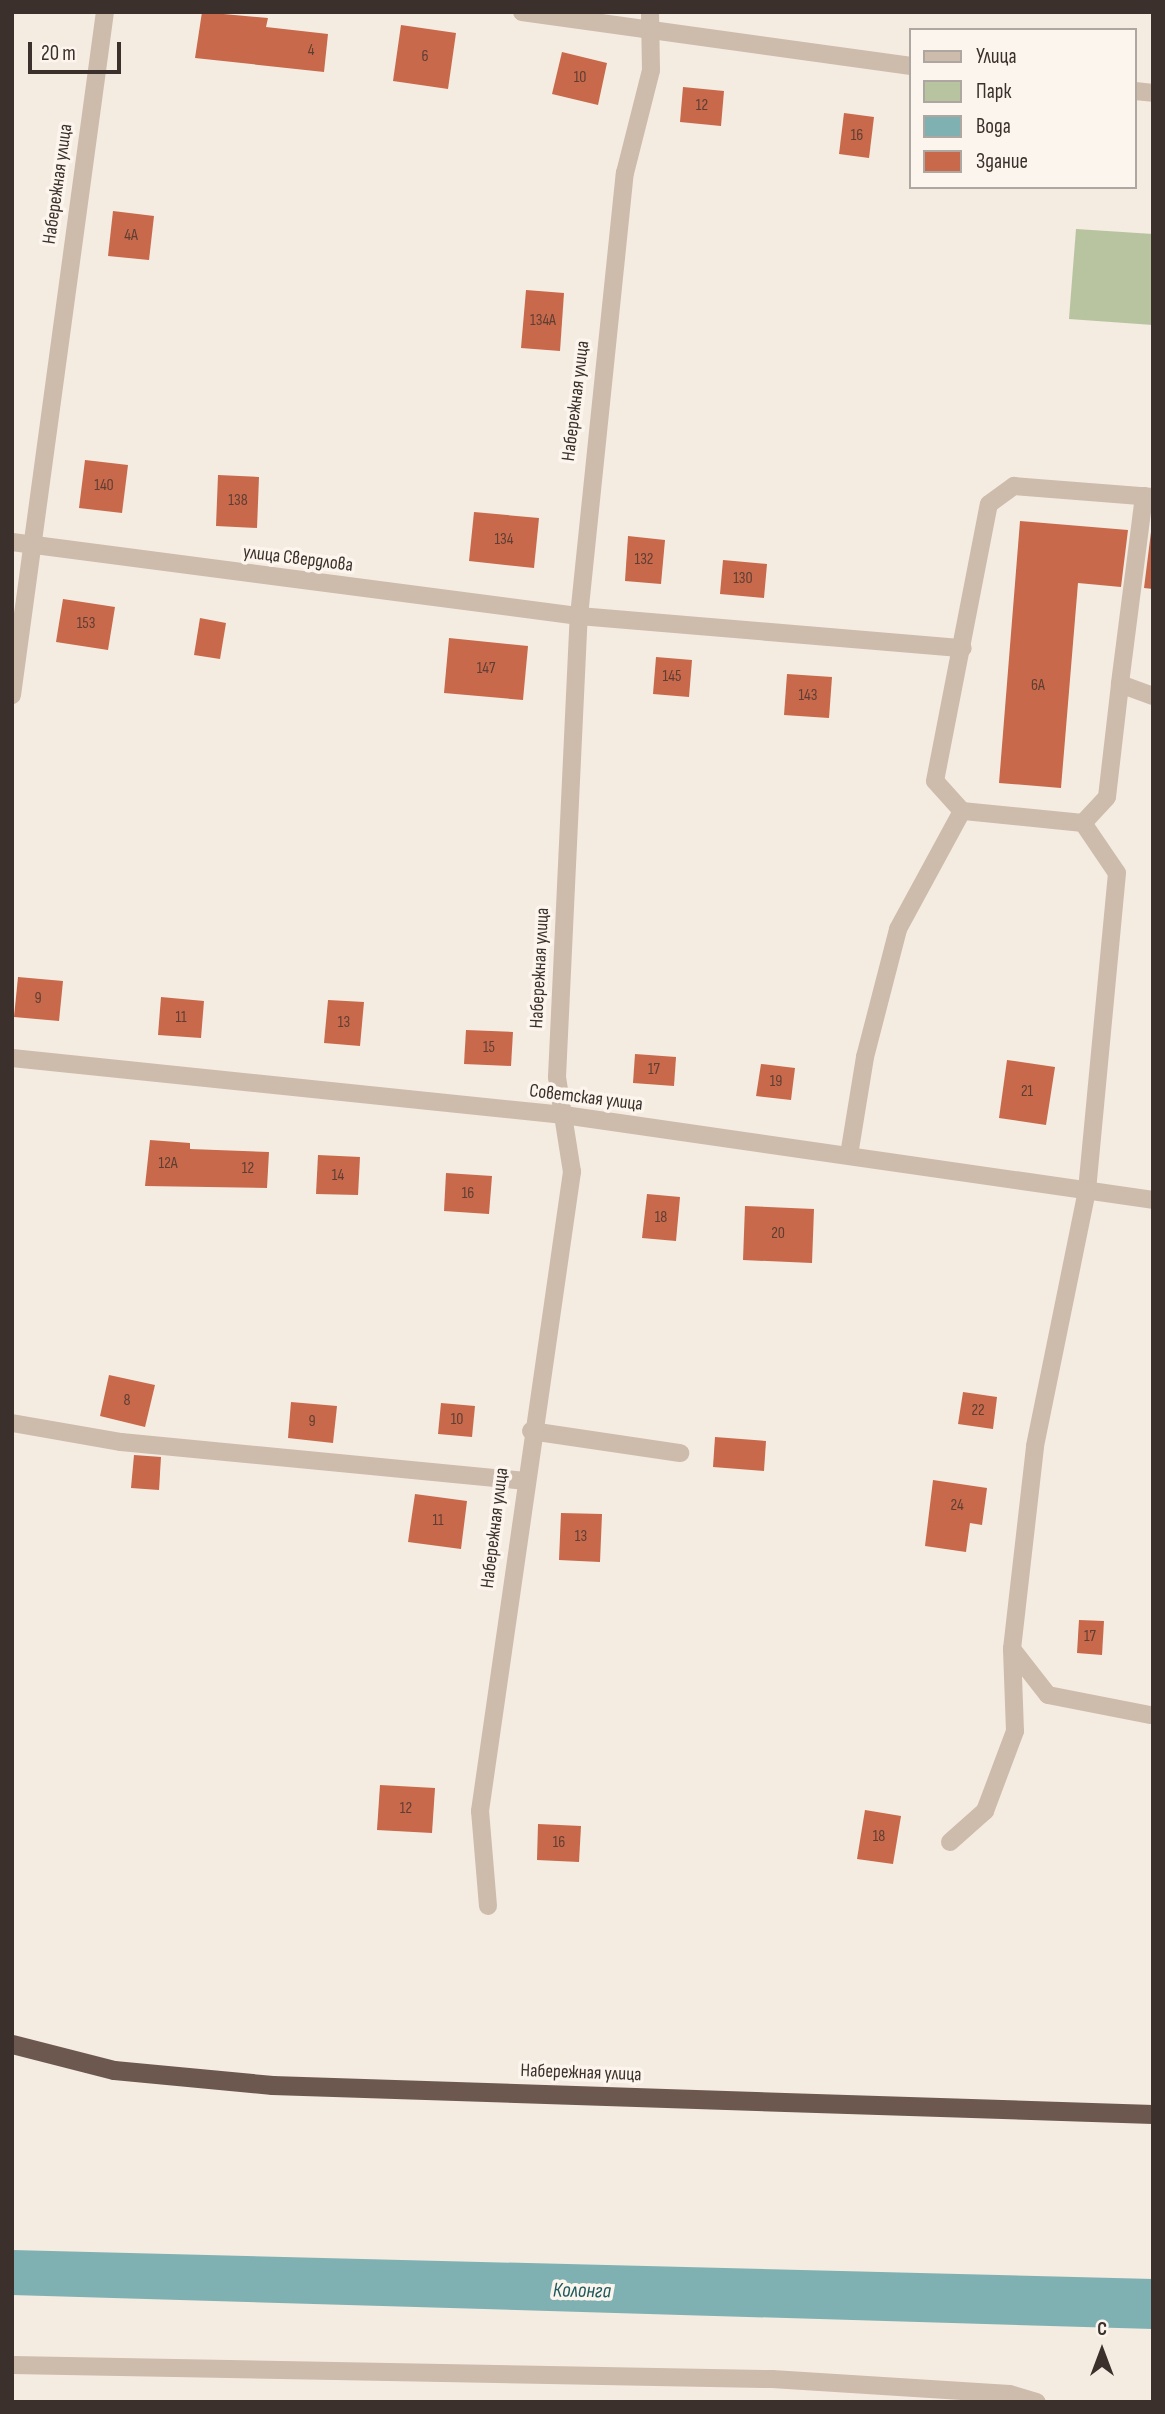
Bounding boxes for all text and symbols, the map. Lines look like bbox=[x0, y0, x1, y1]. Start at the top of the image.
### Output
scale bar bbox=[32, 28, 124, 72]
legend bbox=[909, 28, 1137, 189]
text: 20 m bbox=[41, 41, 76, 66]
house number: 4 bbox=[308, 41, 314, 61]
text: Улица bbox=[976, 44, 1017, 69]
house number: 6 bbox=[421, 47, 429, 67]
house number: 10 bbox=[574, 68, 586, 88]
text: Парк bbox=[976, 79, 1011, 104]
house number: 12 bbox=[696, 96, 708, 116]
text: Вода bbox=[976, 114, 1011, 139]
street label: Набережная улица bbox=[38, 122, 78, 246]
house number: 16 bbox=[851, 126, 863, 146]
text: Здание bbox=[976, 149, 1028, 174]
house number: 4А bbox=[124, 226, 138, 246]
house number: 134А bbox=[530, 311, 556, 331]
street label: Набережная улица bbox=[557, 340, 595, 462]
house number: 140 bbox=[94, 476, 114, 496]
house number: 138 bbox=[228, 491, 248, 511]
house number: 134 bbox=[494, 530, 514, 550]
street label: улица Свердлова bbox=[242, 541, 354, 577]
house number: 132 bbox=[635, 550, 653, 570]
house number: 130 bbox=[733, 569, 753, 589]
house number: 153 bbox=[77, 614, 95, 634]
house number: 147 bbox=[477, 659, 495, 679]
house number: 145 bbox=[663, 667, 681, 687]
house number: 6А bbox=[1031, 676, 1045, 696]
house number: 143 bbox=[798, 686, 818, 706]
street label: Набережная улица bbox=[525, 907, 555, 1029]
house number: 9 bbox=[34, 989, 42, 1009]
house number: 11 bbox=[175, 1008, 187, 1028]
house number: 13 bbox=[338, 1013, 350, 1033]
house number: 15 bbox=[483, 1038, 495, 1058]
house number: 17 bbox=[648, 1060, 660, 1080]
house number: 19 bbox=[770, 1072, 782, 1092]
street label: Советская улица bbox=[528, 1080, 644, 1116]
house number: 21 bbox=[1021, 1082, 1033, 1102]
house number: 12А bbox=[158, 1154, 178, 1174]
house number: 12 bbox=[242, 1159, 254, 1179]
house number: 14 bbox=[332, 1166, 344, 1186]
house number: 16 bbox=[462, 1184, 474, 1204]
house number: 18 bbox=[655, 1208, 667, 1228]
house number: 20 bbox=[771, 1224, 785, 1244]
house number: 8 bbox=[123, 1391, 131, 1411]
house number: 22 bbox=[971, 1401, 985, 1421]
house number: 10 bbox=[451, 1410, 463, 1430]
house number: 9 bbox=[308, 1412, 316, 1432]
street label: Набережная улица bbox=[476, 1467, 514, 1589]
house number: 24 bbox=[950, 1496, 964, 1516]
house number: 11 bbox=[432, 1511, 444, 1531]
house number: 13 bbox=[575, 1527, 587, 1547]
house number: 17 bbox=[1084, 1627, 1096, 1647]
house number: 12 bbox=[400, 1799, 412, 1819]
house number: 18 bbox=[873, 1827, 885, 1847]
house number: 16 bbox=[553, 1833, 565, 1853]
street label: Набережная улица bbox=[520, 2059, 642, 2087]
water label: Колонга bbox=[553, 2278, 611, 2304]
north arrow bbox=[1067, 2316, 1137, 2386]
text: С bbox=[1097, 2318, 1107, 2341]

